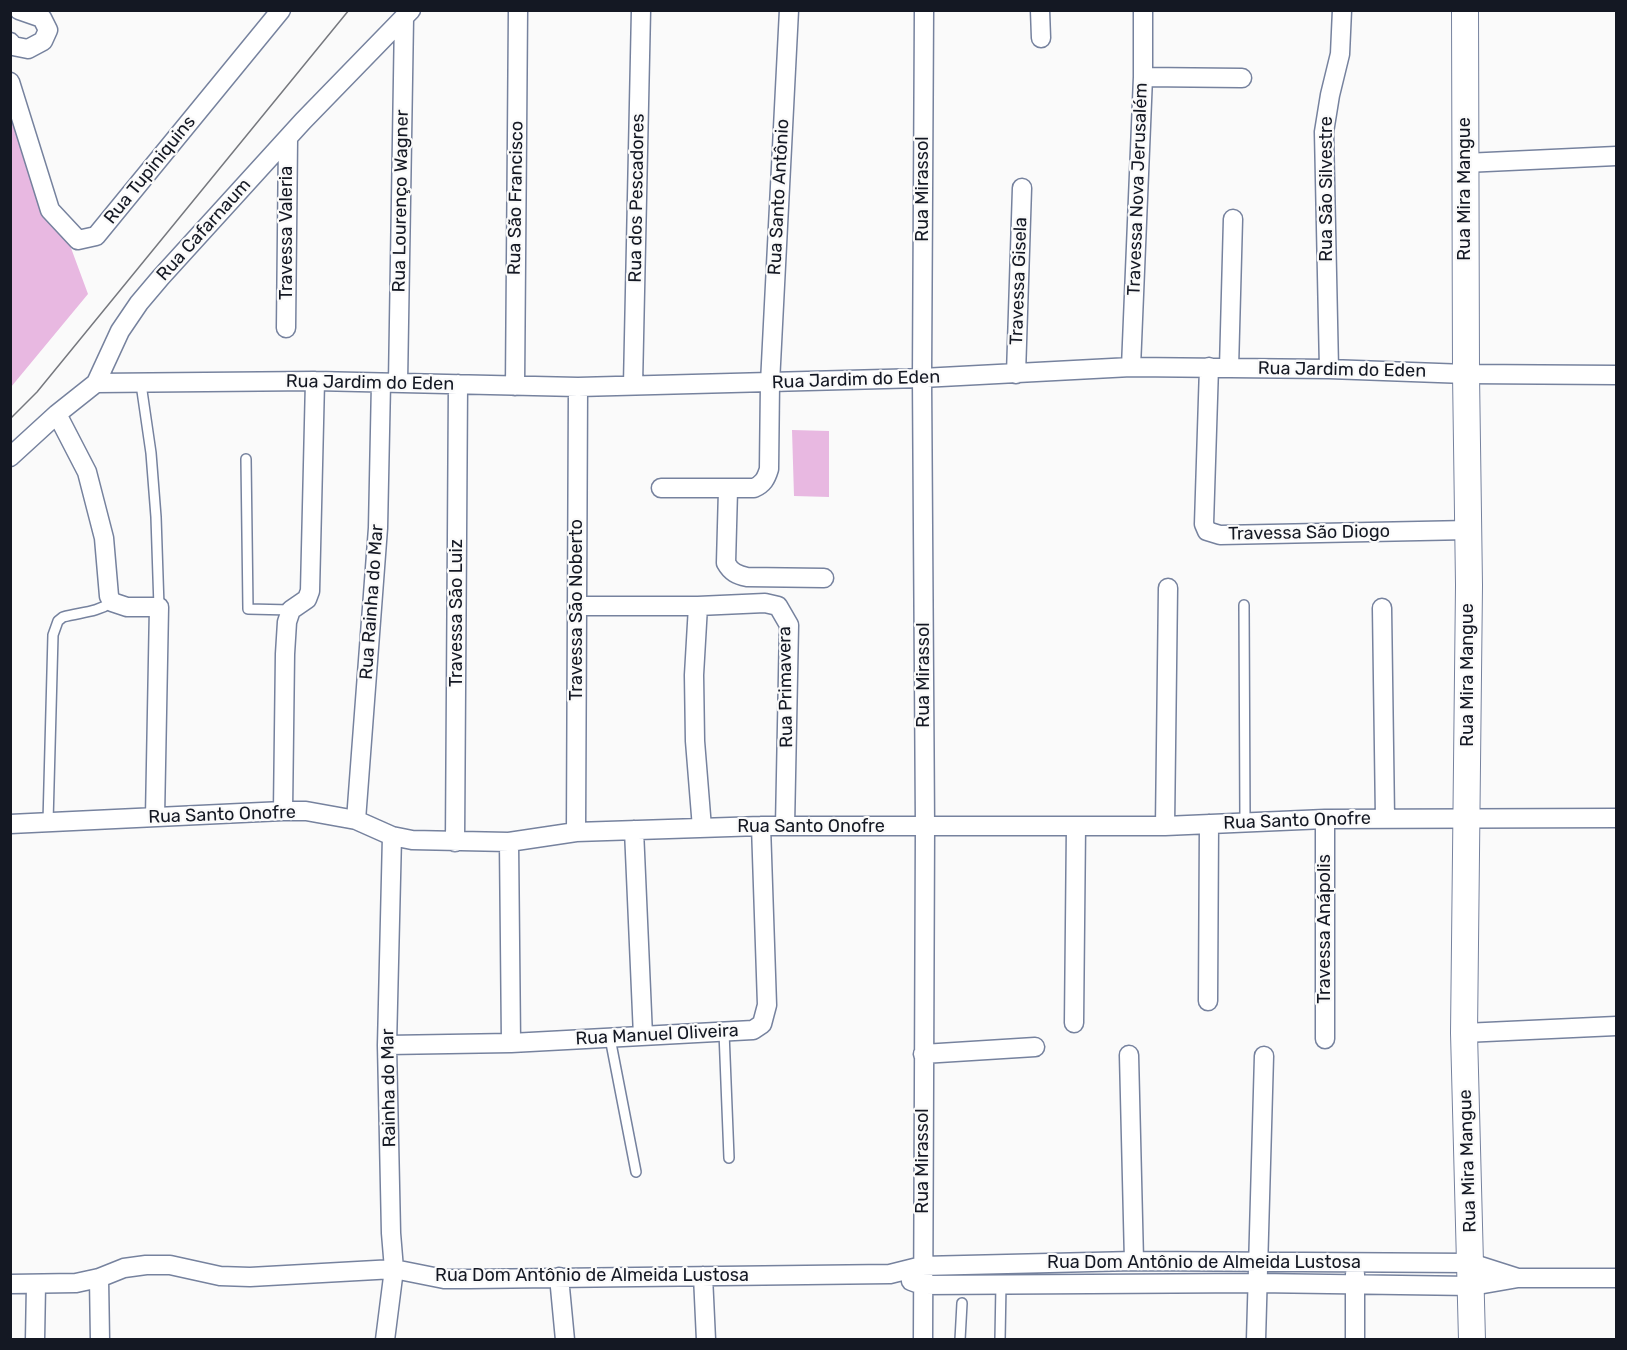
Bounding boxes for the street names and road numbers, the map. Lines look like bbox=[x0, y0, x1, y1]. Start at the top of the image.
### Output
street label: Travessa Nova Jerusalém bbox=[1123, 82, 1153, 296]
street label: Rua Lourenço Wagner bbox=[389, 109, 413, 293]
street label: Rua Tupiniquins bbox=[100, 111, 200, 229]
street label: Rua dos Pescadores bbox=[625, 113, 649, 283]
street label: Rua São Silvestre bbox=[1316, 116, 1338, 262]
street label: Rua Mira Mangue bbox=[1454, 117, 1476, 261]
street label: Rua Santo Antônio bbox=[764, 118, 794, 276]
street label: Rua São Francisco bbox=[504, 121, 528, 275]
street label: Rua Mirassol bbox=[912, 136, 934, 242]
street label: Travessa Valeria bbox=[276, 166, 298, 300]
street label: Rua Cafarnaum bbox=[152, 174, 256, 286]
street label: Travessa Gisela bbox=[1006, 217, 1032, 345]
street label: Rua Jardim do Eden bbox=[1258, 358, 1426, 382]
street label: Rua Jardim do Eden bbox=[772, 366, 940, 394]
street label: Rua Jardim do Eden bbox=[286, 371, 454, 395]
street label: Travessa São Noberto bbox=[566, 519, 588, 701]
street label: Travessa São Diogo bbox=[1228, 521, 1390, 545]
street label: Rua Rainha do Mar bbox=[356, 524, 388, 680]
street label: Travessa São Luiz bbox=[446, 539, 468, 687]
street label: Rua Mira Mangue bbox=[1457, 603, 1479, 747]
street label: Rua Mirassol bbox=[913, 622, 935, 728]
street label: Rua Primavera bbox=[774, 626, 798, 748]
street label: Rua Santo Onofre bbox=[148, 802, 296, 828]
street label: Rua Santo Onofre bbox=[1223, 808, 1371, 834]
street label: Rua Santo Onofre bbox=[737, 816, 885, 838]
street label: Travessa Anápolis bbox=[1314, 854, 1336, 1004]
street label: Rua Manuel Oliveira bbox=[575, 1020, 739, 1050]
street label: Rainha do Mar bbox=[377, 1028, 401, 1148]
street label: Rua Mira Mangue bbox=[1455, 1089, 1481, 1233]
street label: Rua Mirassol bbox=[912, 1108, 934, 1214]
street label: Rua Dom Antônio de Almeida Lustosa bbox=[1047, 1252, 1361, 1274]
street label: Rua Dom Antônio de Almeida Lustosa bbox=[435, 1265, 749, 1287]

